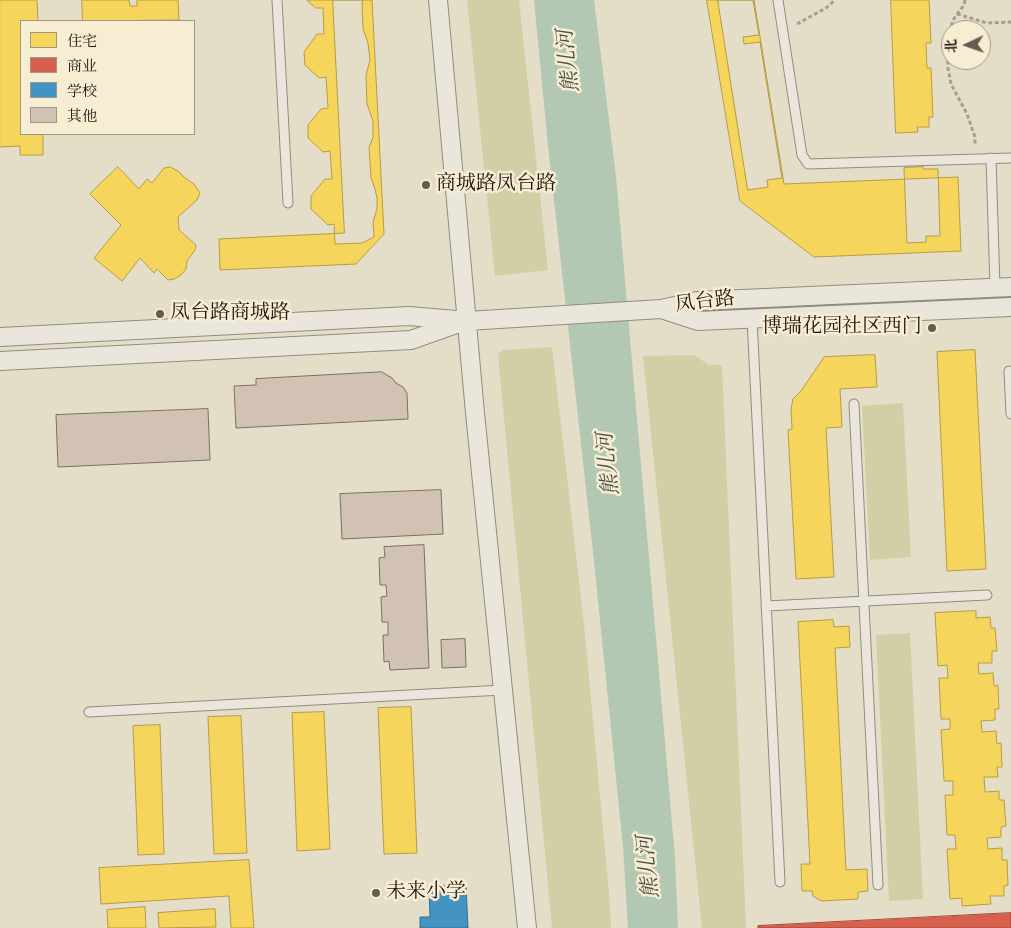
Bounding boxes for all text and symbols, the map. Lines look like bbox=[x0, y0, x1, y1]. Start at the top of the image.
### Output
legend bbox=[20, 20, 195, 135]
north arrow bbox=[941, 20, 991, 70]
water label: 熊儿河 bbox=[554, 28, 586, 94]
text: 住宅 bbox=[67, 32, 97, 51]
text: 北 bbox=[943, 38, 961, 53]
text: 商业 bbox=[67, 57, 97, 76]
text: 学校 bbox=[67, 82, 97, 101]
text: 其他 bbox=[67, 107, 97, 126]
place label: 商城路凤台路 bbox=[436, 173, 556, 197]
marker: 商城路凤台路 bbox=[420, 179, 432, 191]
street label: 凤台路 bbox=[674, 287, 736, 319]
place label: 凤台路商城路 bbox=[170, 302, 290, 326]
marker: 凤台路商城路 bbox=[154, 308, 166, 320]
place label: 博瑞花园社区西门 bbox=[762, 316, 922, 340]
marker: 博瑞花园社区西门 bbox=[926, 322, 938, 334]
water label: 熊儿河 bbox=[594, 431, 626, 497]
water label: 熊儿河 bbox=[634, 834, 666, 900]
place label: 未来小学 bbox=[386, 881, 466, 905]
marker: 未来小学 bbox=[370, 887, 382, 899]

